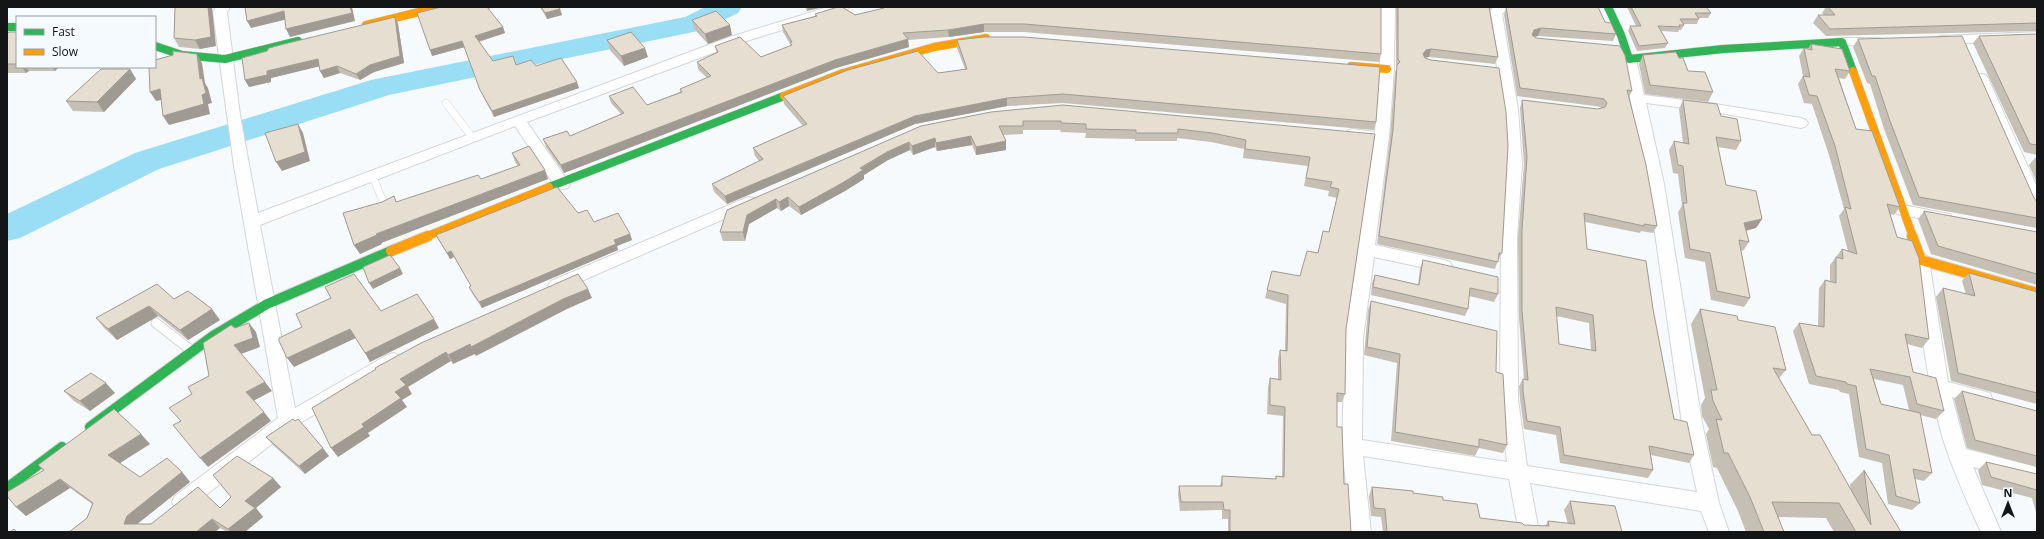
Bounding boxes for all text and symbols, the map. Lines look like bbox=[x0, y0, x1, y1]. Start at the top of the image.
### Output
legend bbox=[16, 16, 156, 68]
text: Fast bbox=[52, 23, 75, 40]
text: Slow bbox=[52, 43, 79, 60]
north arrow bbox=[1988, 483, 2028, 523]
text: N bbox=[2004, 485, 2012, 500]

